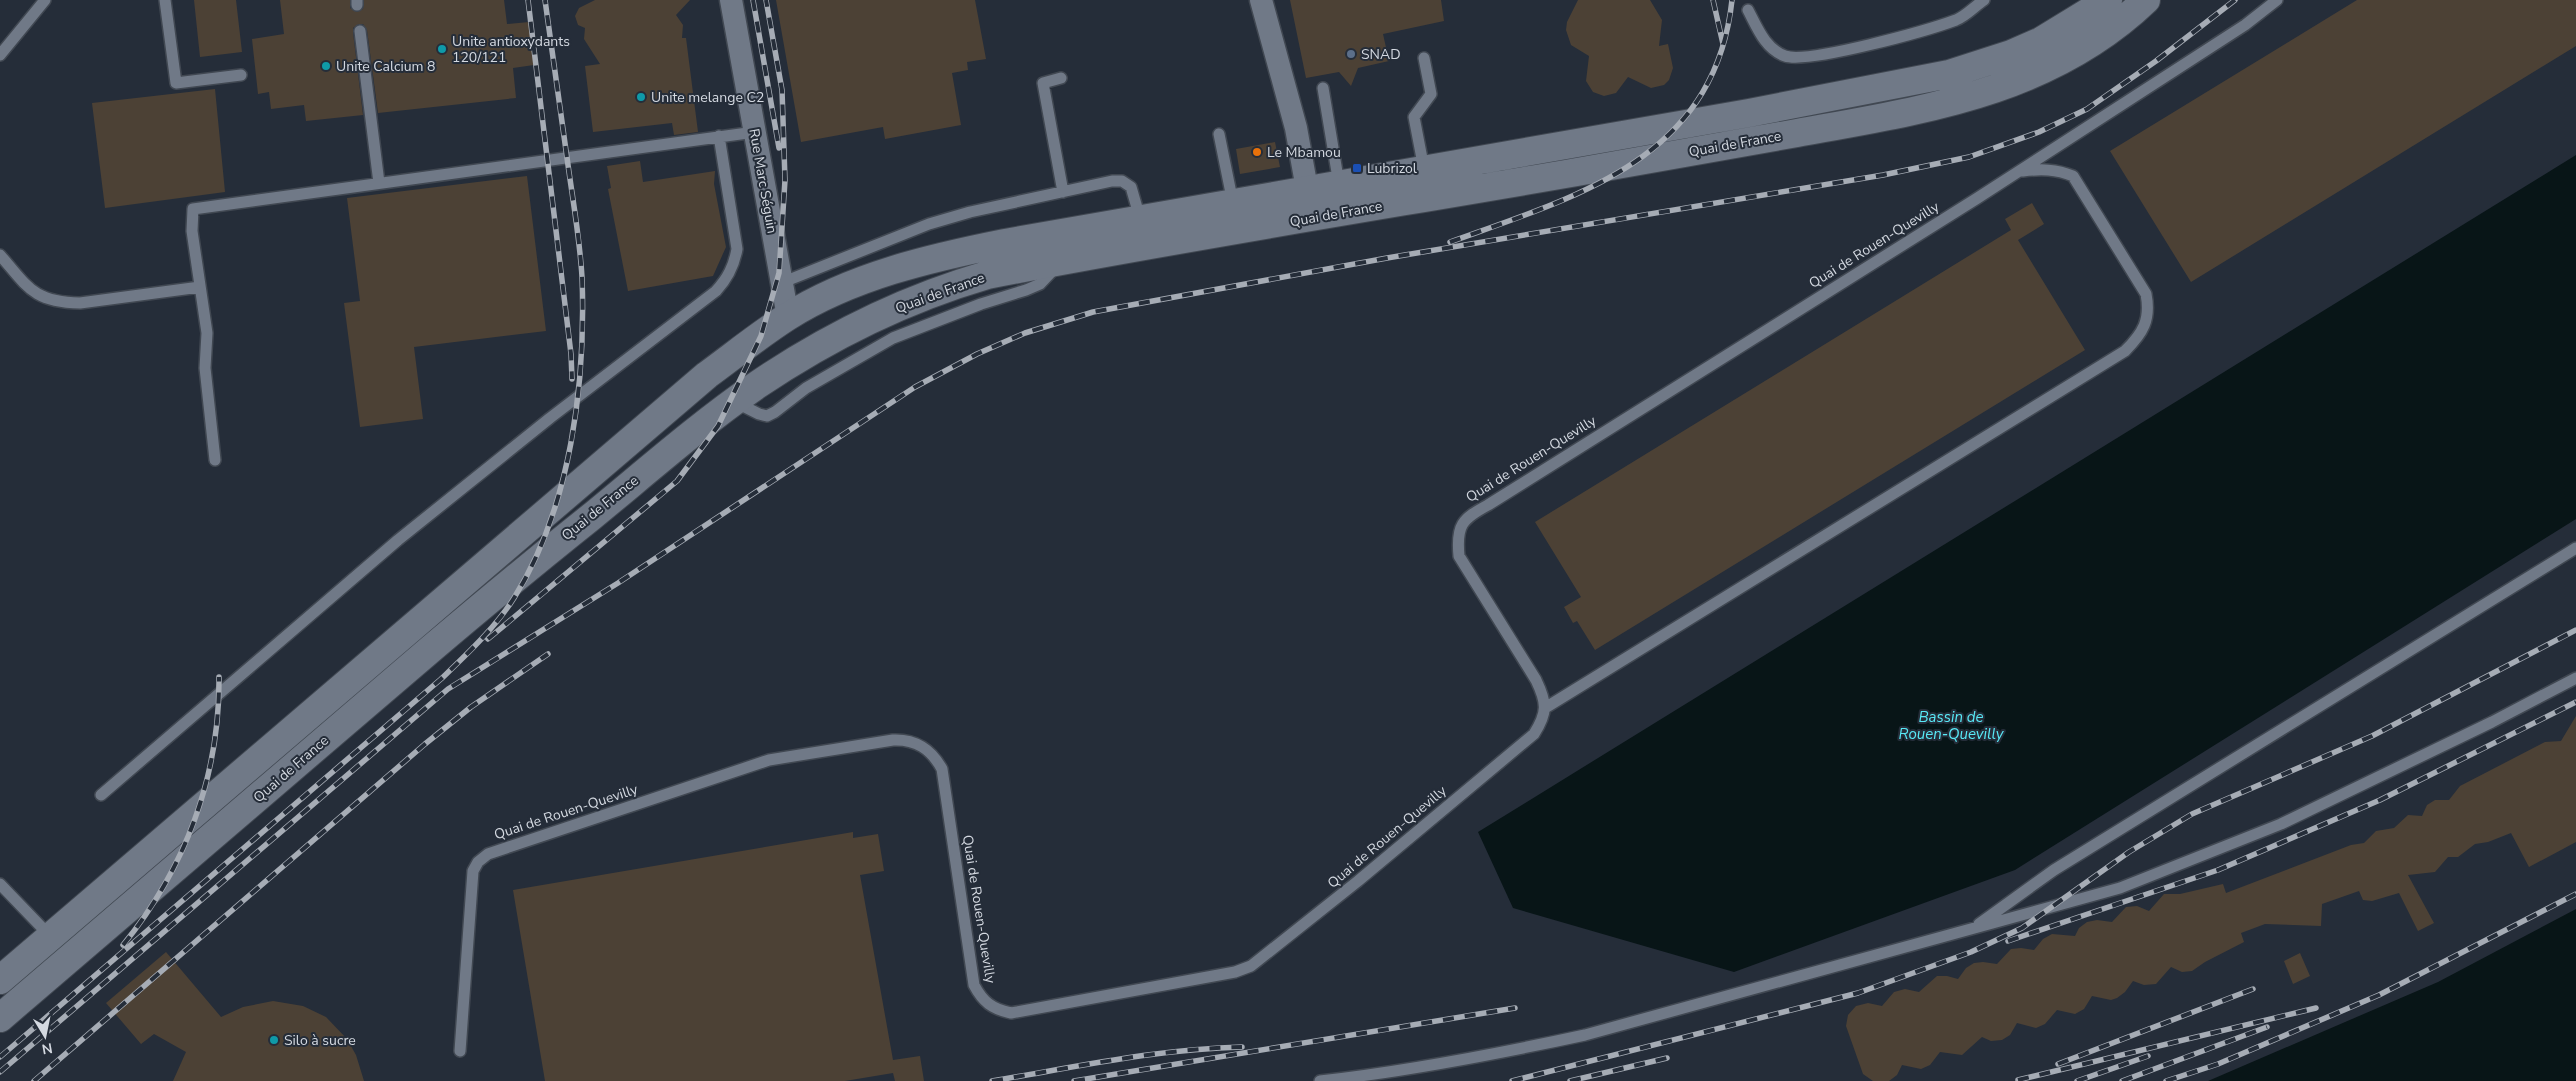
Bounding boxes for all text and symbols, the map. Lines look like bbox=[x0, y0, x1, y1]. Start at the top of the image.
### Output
place label: Unite antioxydants 120/121 bbox=[452, 32, 570, 67]
marker: Unite antioxydants 120/121 bbox=[436, 43, 448, 55]
place label: SNAD bbox=[1361, 45, 1401, 64]
marker: SNAD bbox=[1345, 48, 1357, 60]
place label: Unite Calcium 8 bbox=[336, 57, 436, 76]
marker: Unite Calcium 8 bbox=[320, 60, 332, 72]
place label: Unite melange C2 bbox=[651, 88, 764, 107]
marker: Unite melange C2 bbox=[635, 91, 647, 103]
street label: Rue Marc Séguin bbox=[744, 127, 782, 235]
street label: Quai de France bbox=[1687, 127, 1783, 161]
place label: Le Mbamou bbox=[1267, 143, 1341, 162]
marker: Le Mbamou bbox=[1251, 146, 1263, 158]
place label: Lubrizol bbox=[1367, 159, 1418, 178]
marker: Lubrizol bbox=[1351, 162, 1363, 174]
street label: Quai de France bbox=[1288, 197, 1384, 231]
street label: Quai de Rouen-Quevilly bbox=[1805, 197, 1943, 293]
street label: Quai de France bbox=[893, 268, 987, 318]
street label: Quai de Rouen-Quevilly bbox=[1462, 411, 1600, 507]
street label: Quai de France bbox=[558, 471, 642, 545]
water label: Bassin de Rouen-Quevilly bbox=[1899, 707, 2005, 744]
street label: Quai de France bbox=[249, 731, 333, 807]
street label: Quai de Rouen-Quevilly bbox=[492, 780, 641, 844]
street label: Quai de Rouen-Quevilly bbox=[1323, 781, 1451, 892]
street label: Quai de Rouen-Quevilly bbox=[958, 833, 1000, 985]
north arrow bbox=[20, 1011, 70, 1061]
place label: Silo à sucre bbox=[284, 1031, 356, 1050]
marker: Silo à sucre bbox=[268, 1034, 280, 1046]
text: N bbox=[40, 1038, 54, 1059]

